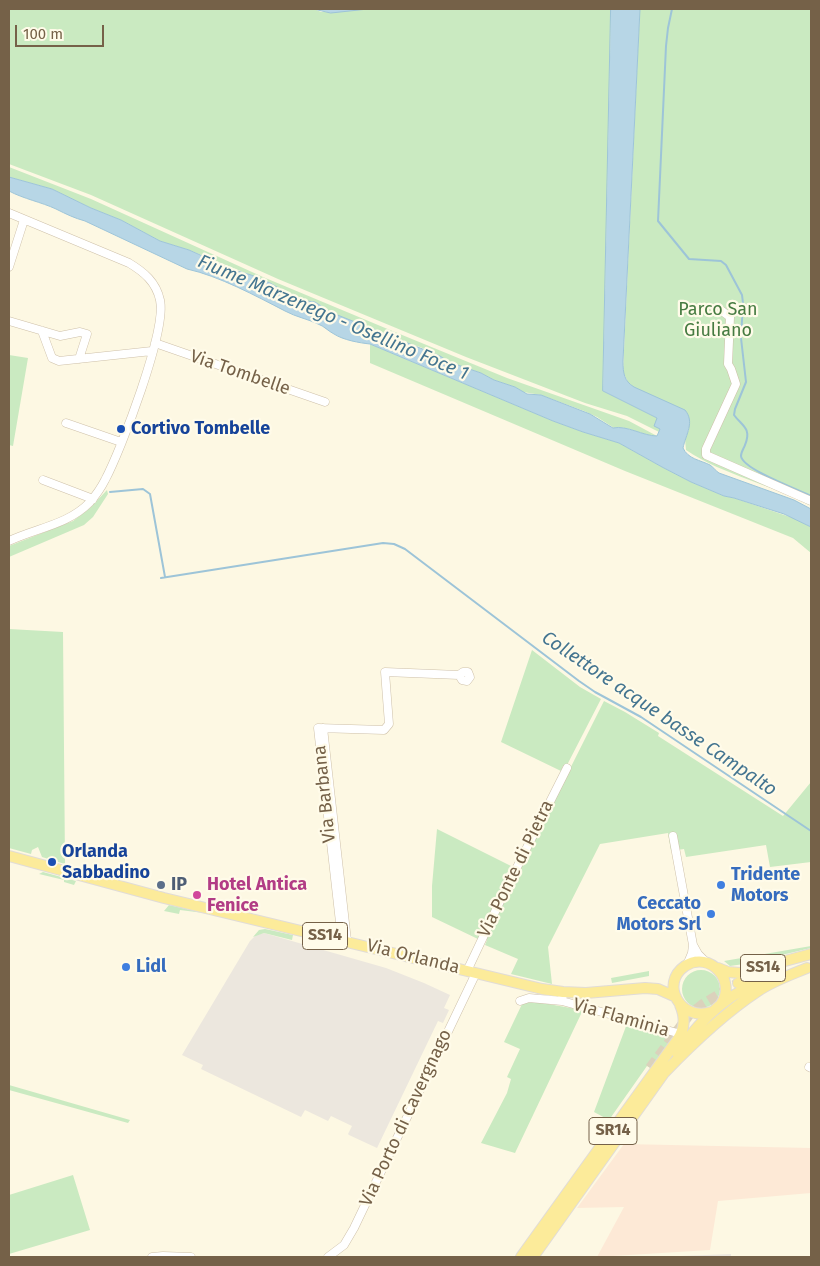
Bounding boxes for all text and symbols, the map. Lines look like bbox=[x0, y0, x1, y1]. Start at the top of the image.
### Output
scale bar bbox=[18, 15, 106, 47]
text: 100 m bbox=[23, 25, 63, 43]
water label: Fiume Marzenego - Osellino Foce 1 bbox=[194, 250, 472, 386]
park label: Parco San Giuliano bbox=[678, 299, 758, 342]
street label: Via Tombelle bbox=[187, 346, 293, 400]
place label: Cortivo Tombelle bbox=[131, 418, 270, 440]
marker: Cortivo Tombelle bbox=[115, 423, 127, 435]
water label: Collettore acque basse Campalto bbox=[537, 627, 781, 801]
street label: Via Barbana bbox=[309, 744, 341, 844]
street label: Via Ponte di Pietra bbox=[473, 797, 559, 941]
place label: Orlanda Sabbadino bbox=[62, 841, 150, 884]
marker: Orlanda Sabbadino bbox=[46, 856, 58, 868]
place label: Tridente Motors bbox=[731, 864, 800, 906]
place label: IP bbox=[171, 874, 187, 896]
place label: Hotel Antica Fenice bbox=[207, 874, 307, 916]
marker: IP bbox=[155, 879, 167, 891]
marker: Tridente Motors bbox=[715, 879, 727, 891]
marker: Hotel Antica Fenice bbox=[191, 889, 203, 901]
place label: Ceccato Motors Srl bbox=[616, 893, 701, 936]
marker: Ceccato Motors Srl bbox=[705, 908, 717, 920]
road number: SS14 bbox=[302, 922, 348, 949]
street label: Via Orlanda bbox=[364, 935, 462, 979]
road number: SS14 bbox=[740, 954, 786, 981]
place label: Lidl bbox=[136, 956, 166, 978]
marker: Lidl bbox=[120, 961, 132, 973]
street label: Via Flaminia bbox=[570, 994, 672, 1042]
street label: Via Porto di Cavergnago bbox=[355, 1026, 457, 1210]
road number: SR14 bbox=[589, 1118, 637, 1144]

